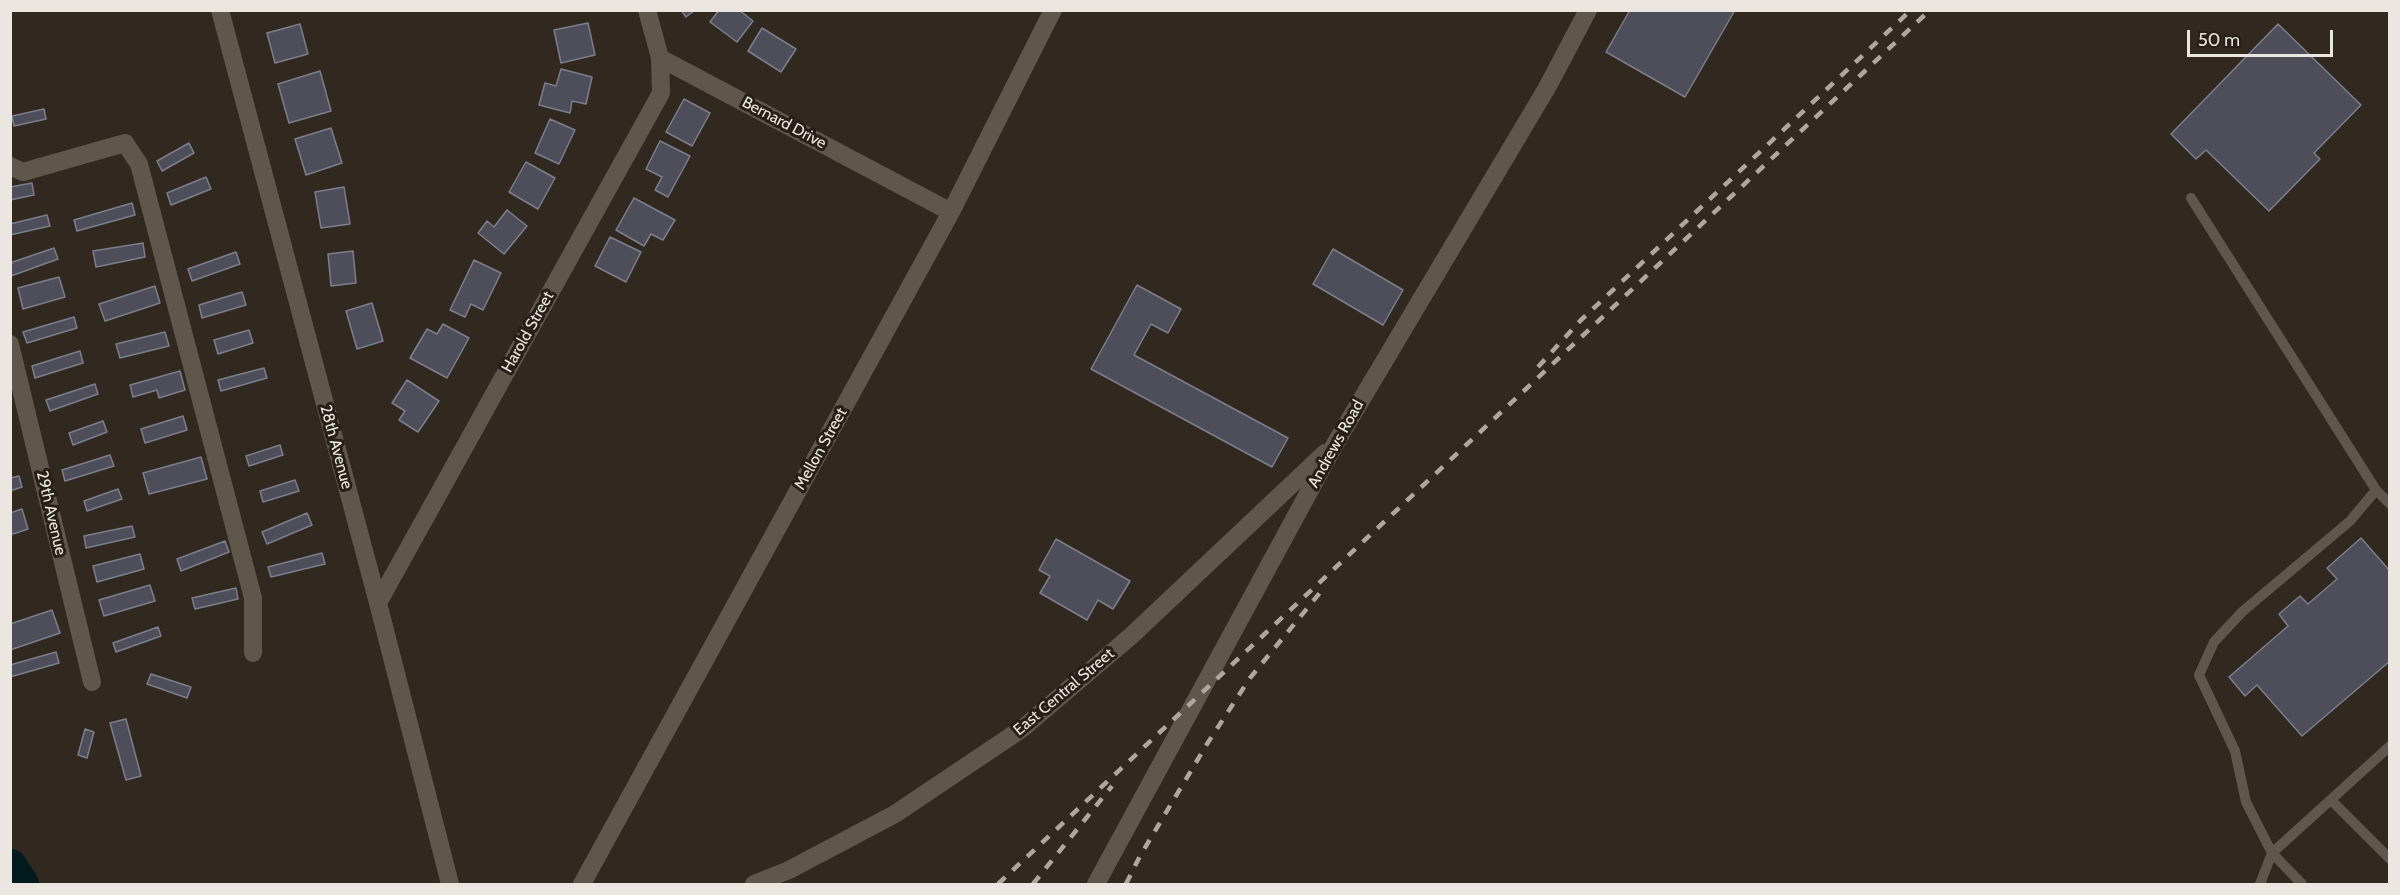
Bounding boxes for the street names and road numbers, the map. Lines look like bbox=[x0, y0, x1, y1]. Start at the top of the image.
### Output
street label: Bernard Drive bbox=[739, 93, 829, 153]
street label: Harold Street bbox=[498, 288, 558, 376]
street label: Andrews Road bbox=[1304, 397, 1368, 491]
street label: 28th Avenue bbox=[316, 403, 356, 491]
street label: Mellon Street bbox=[791, 405, 851, 493]
street label: 29th Avenue bbox=[32, 469, 70, 557]
street label: East Central Street bbox=[1010, 644, 1118, 740]

